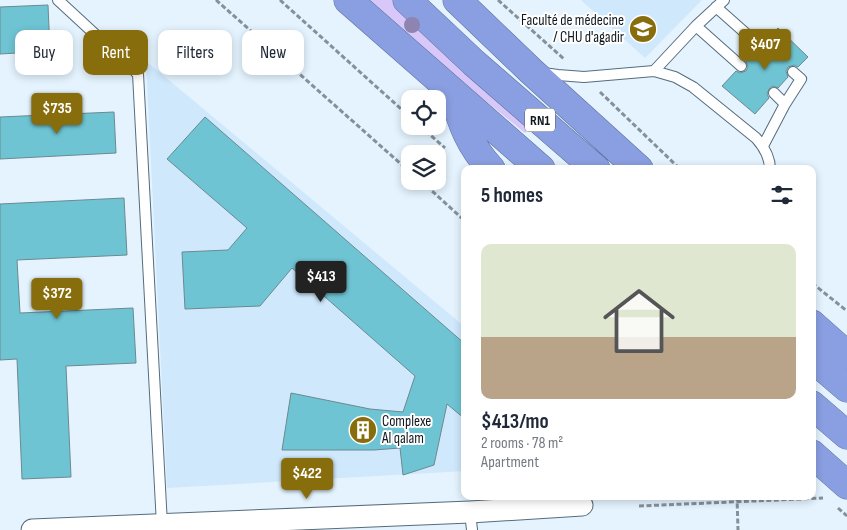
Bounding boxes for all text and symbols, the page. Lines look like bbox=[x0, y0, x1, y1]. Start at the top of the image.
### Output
place label: Faculté de médecine / CHU d'agadir bbox=[521, 11, 625, 47]
school or university icon: Faculté de médecine / CHU d'agadir bbox=[628, 14, 658, 44]
pin: $407 bbox=[735, 28, 795, 71]
chip: Buy bbox=[15, 30, 73, 75]
chip: Rent bbox=[83, 30, 148, 75]
chip: Filters bbox=[158, 30, 232, 75]
chip: New bbox=[242, 30, 304, 75]
text: $407 bbox=[750, 35, 780, 54]
map controls bbox=[401, 90, 446, 190]
button: locate bbox=[401, 90, 446, 135]
pin: $735 bbox=[27, 92, 87, 135]
text: $735 bbox=[42, 99, 72, 118]
road number: RN1 bbox=[525, 108, 555, 132]
button: layers bbox=[401, 145, 446, 190]
icon: filters bbox=[768, 181, 796, 209]
text: 5 homes bbox=[481, 183, 543, 208]
pin: $413 bbox=[291, 260, 351, 303]
text: $413 bbox=[306, 267, 336, 286]
icon: home bbox=[594, 276, 684, 366]
pin: $372 bbox=[27, 278, 87, 320]
text: $372 bbox=[42, 284, 72, 303]
text: $413/mo bbox=[481, 409, 549, 434]
place label: Complexe Al qalam bbox=[381, 412, 431, 448]
building icon: Complexe Al qalam bbox=[348, 415, 378, 445]
text: 2 rooms · 78 m² bbox=[481, 434, 563, 453]
text: Apartment bbox=[481, 453, 539, 472]
pin: $422 bbox=[277, 458, 337, 500]
text: $422 bbox=[292, 464, 322, 483]

